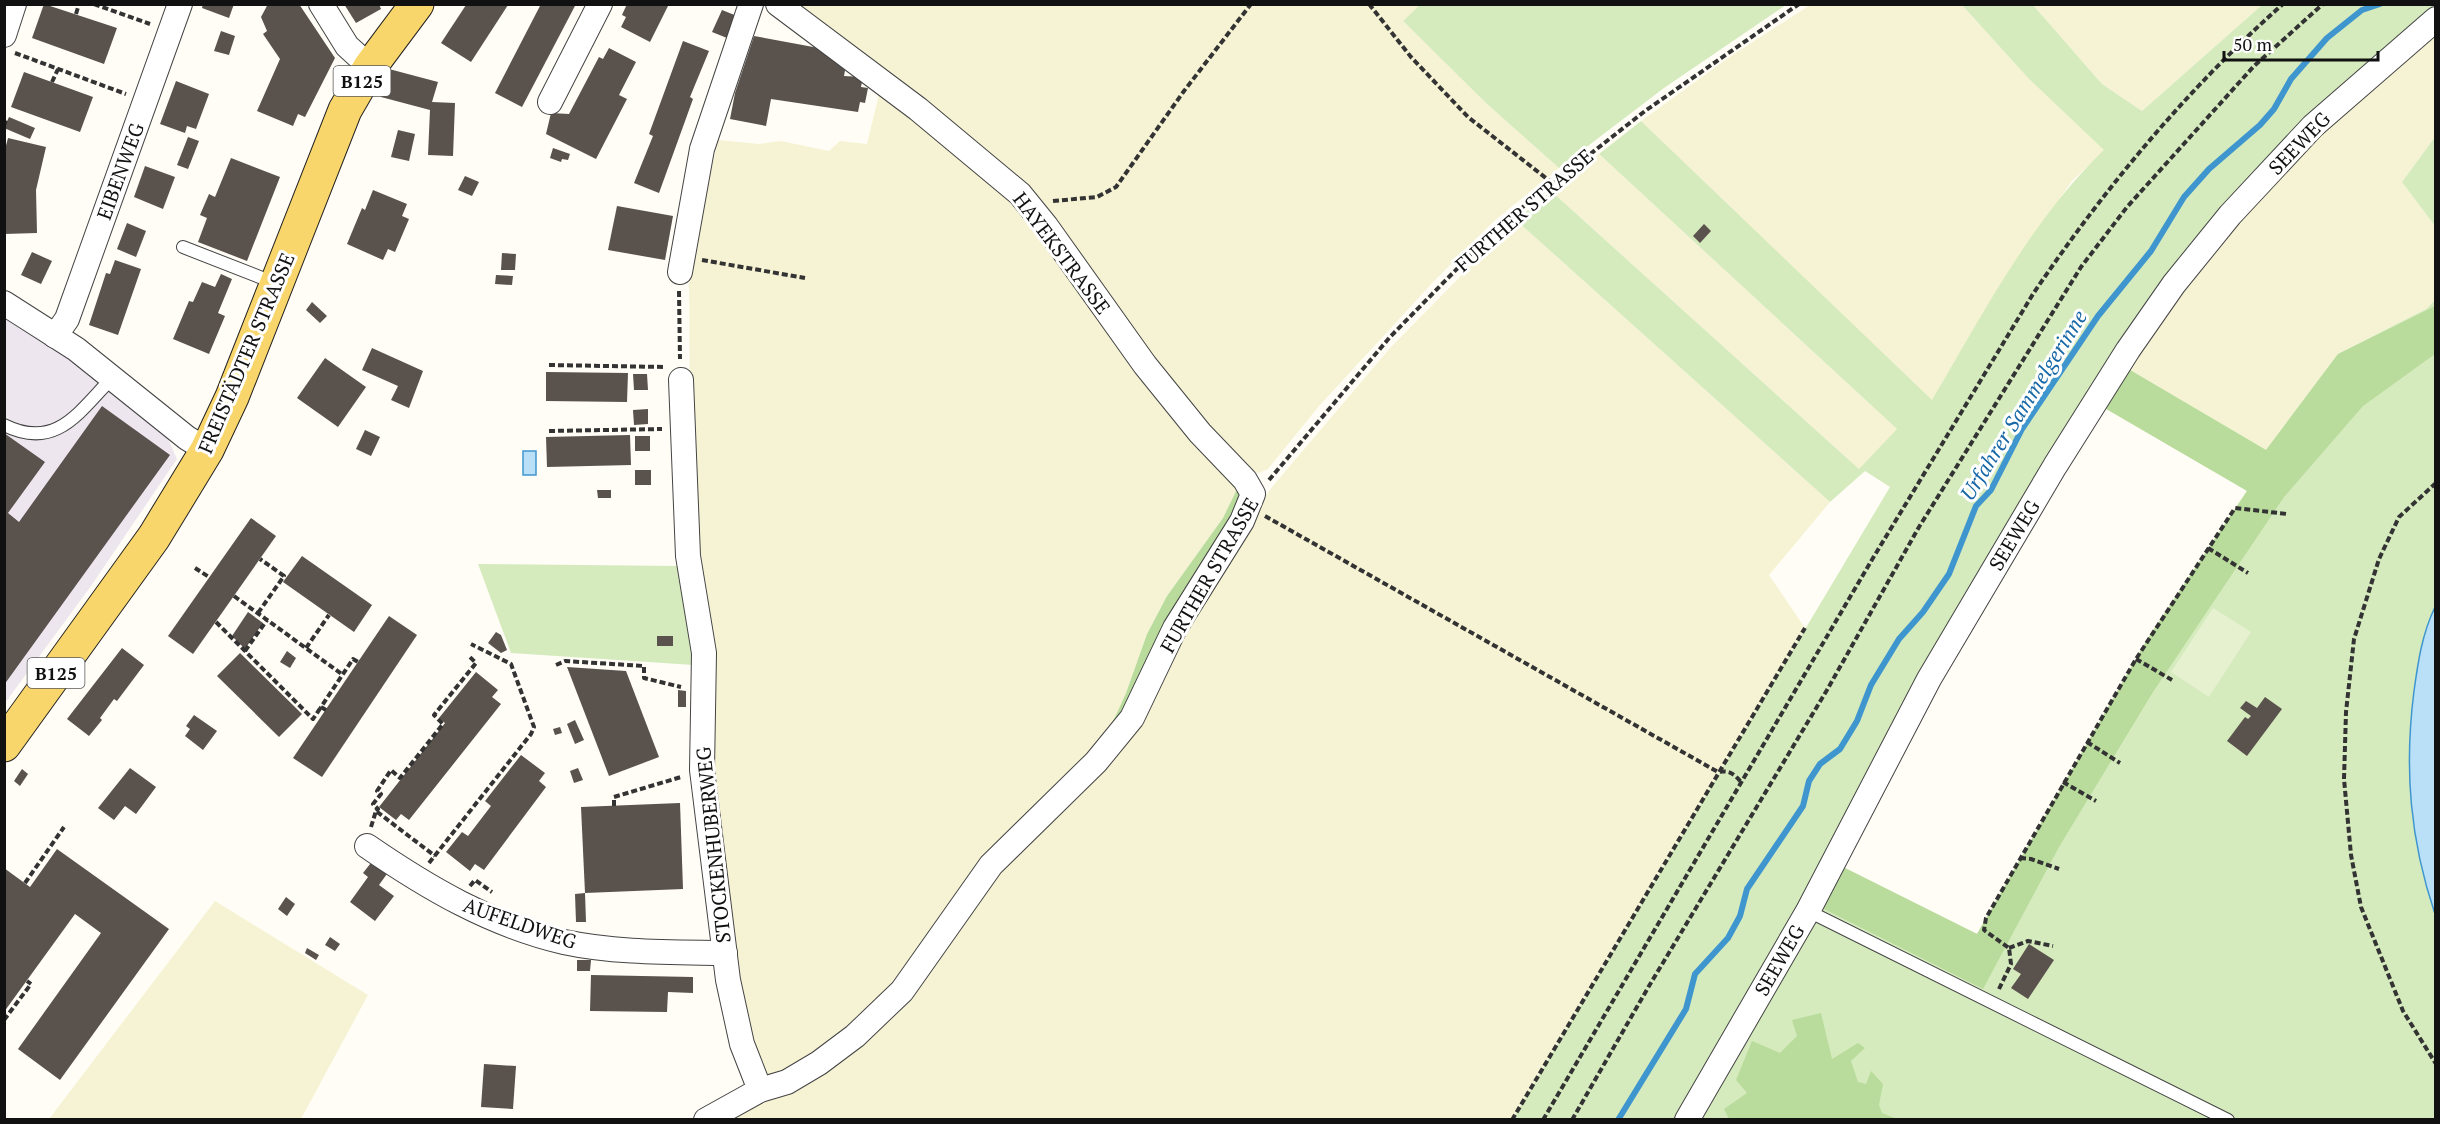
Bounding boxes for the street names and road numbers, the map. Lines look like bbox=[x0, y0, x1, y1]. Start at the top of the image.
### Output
road number: B125 bbox=[334, 66, 391, 96]
street label: SEEWEG bbox=[2262, 105, 2336, 180]
street label: EIBENWEG bbox=[90, 119, 150, 223]
street label: FURTHER STRASSE bbox=[1449, 142, 1599, 278]
street label: HAYEKSTRASSE bbox=[1007, 186, 1117, 320]
street label: FREISTÄDTER STRASSE bbox=[192, 249, 300, 457]
street label: FURTHER STRASSE bbox=[1154, 493, 1264, 657]
street label: SEEWEG bbox=[1982, 494, 2046, 575]
road number: B125 bbox=[28, 658, 84, 688]
street label: STOCKENHUBERWEG bbox=[689, 745, 737, 944]
street label: AUFELDWEG bbox=[460, 891, 581, 955]
street label: SEEWEG bbox=[1748, 919, 1810, 1001]

